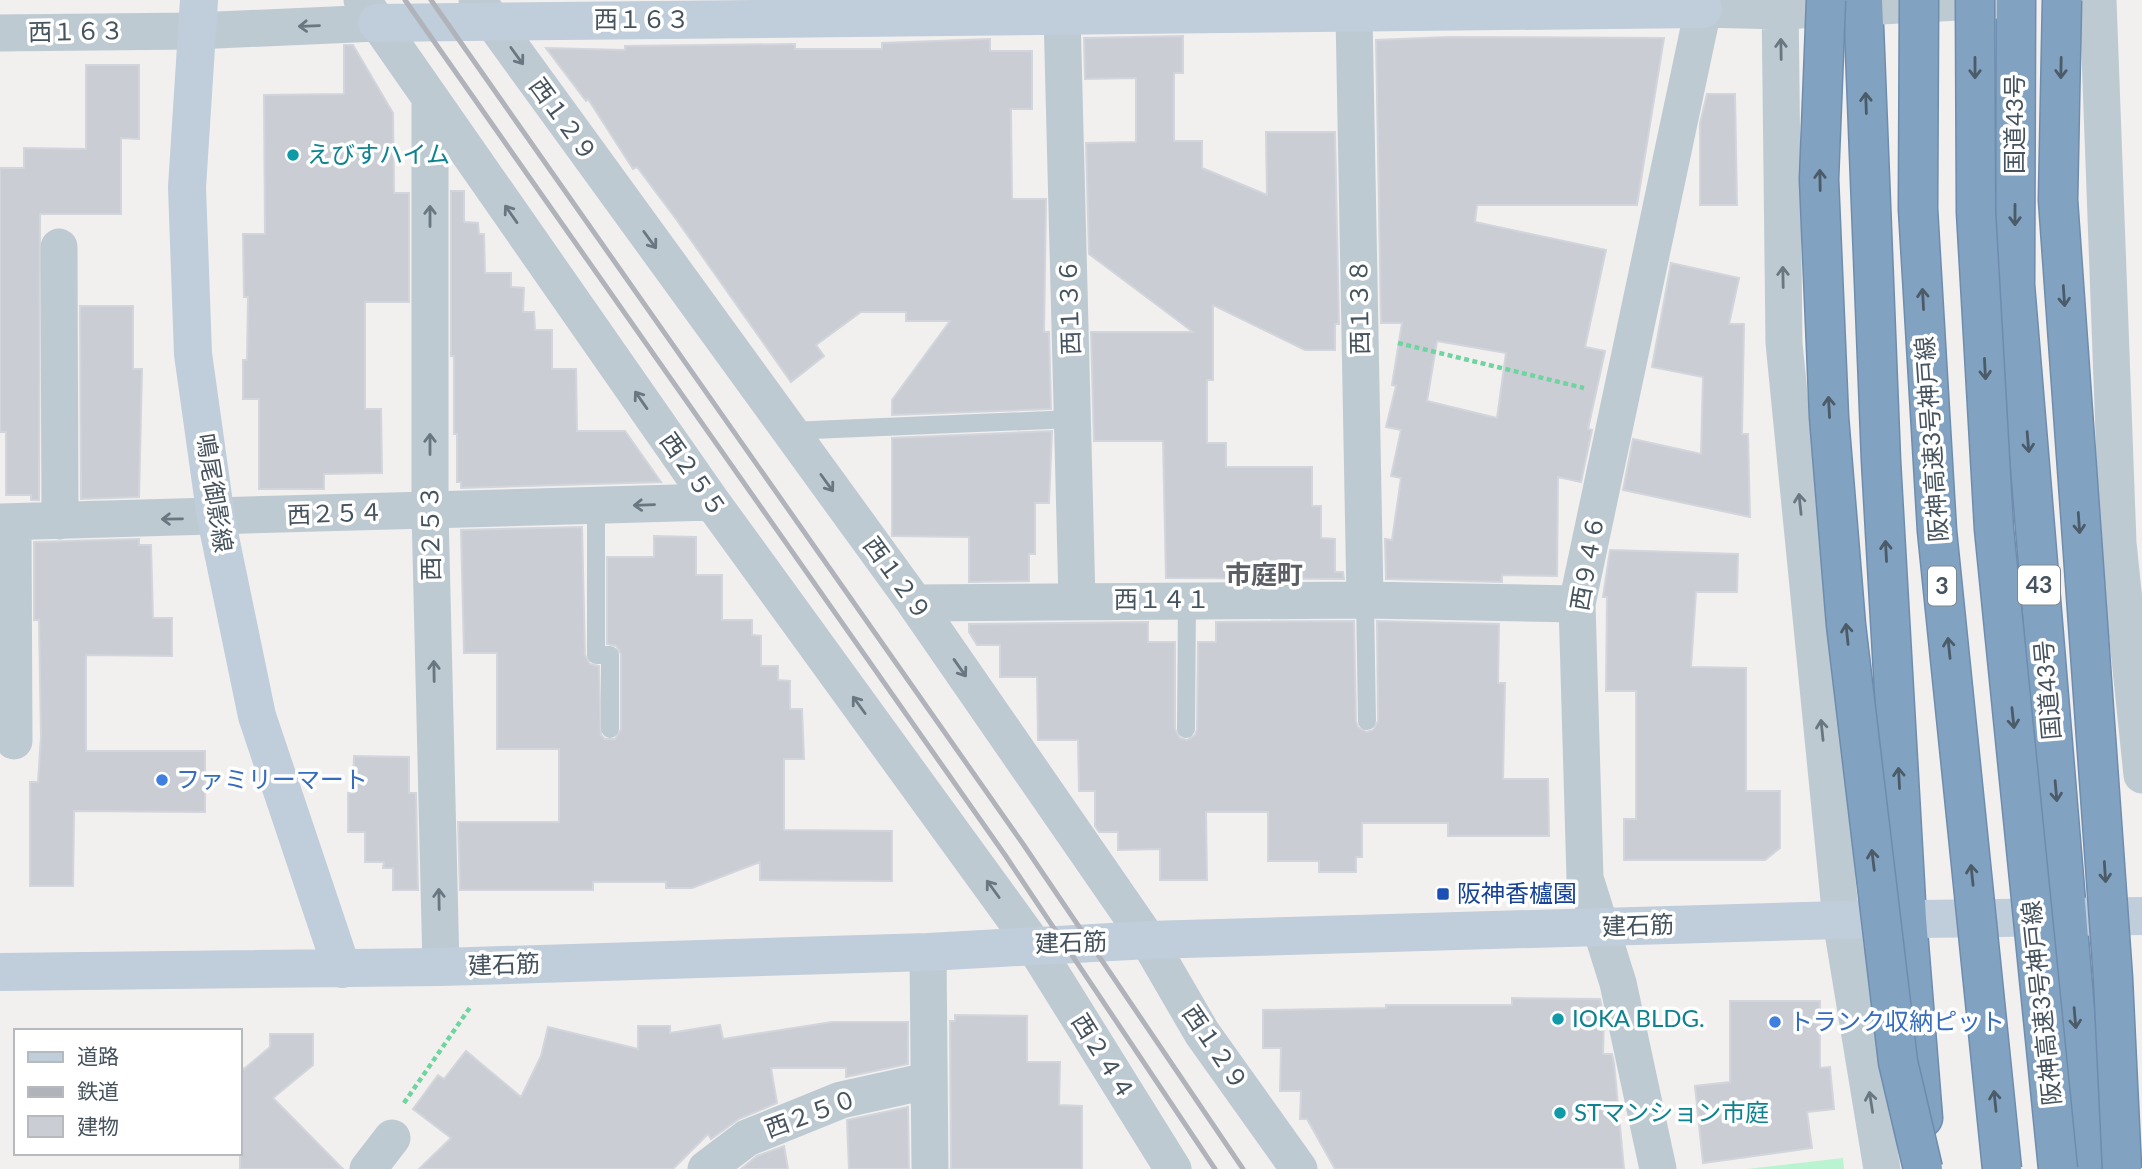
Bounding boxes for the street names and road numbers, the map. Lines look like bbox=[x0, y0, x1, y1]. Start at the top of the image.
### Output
street label: 西１６３ bbox=[594, 4, 690, 33]
street label: 西１６３ bbox=[28, 15, 124, 46]
street label: 西１２９ bbox=[524, 72, 604, 166]
street label: 国道43号 bbox=[1999, 74, 2028, 174]
street label: 西１３６ bbox=[1052, 259, 1085, 356]
street label: 西１３８ bbox=[1343, 259, 1374, 355]
street label: 阪神高速3号神戸線 bbox=[1909, 335, 1952, 543]
street label: 西２５５ bbox=[655, 427, 734, 522]
street label: 鳴尾御影線 bbox=[192, 431, 239, 554]
street label: 西２５３ bbox=[414, 485, 445, 581]
street label: 西２５４ bbox=[286, 496, 383, 529]
street label: 西９４６ bbox=[1564, 513, 1609, 613]
street label: 西１２９ bbox=[858, 531, 938, 625]
road number: 3 bbox=[1928, 566, 1956, 606]
road number: 43 bbox=[2018, 566, 2060, 604]
street label: 西１４１ bbox=[1114, 584, 1210, 613]
street label: 国道43号 bbox=[2028, 639, 2065, 741]
street label: 阪神高速3号神戸線 bbox=[2015, 899, 2066, 1107]
street label: 建石筋 bbox=[1601, 909, 1674, 940]
street label: 建石筋 bbox=[1034, 926, 1107, 957]
street label: 建石筋 bbox=[467, 948, 540, 979]
street label: 西１２９ bbox=[1177, 999, 1255, 1095]
street label: 西２４４ bbox=[1067, 1008, 1142, 1105]
street label: 西２５０ bbox=[760, 1083, 861, 1143]

